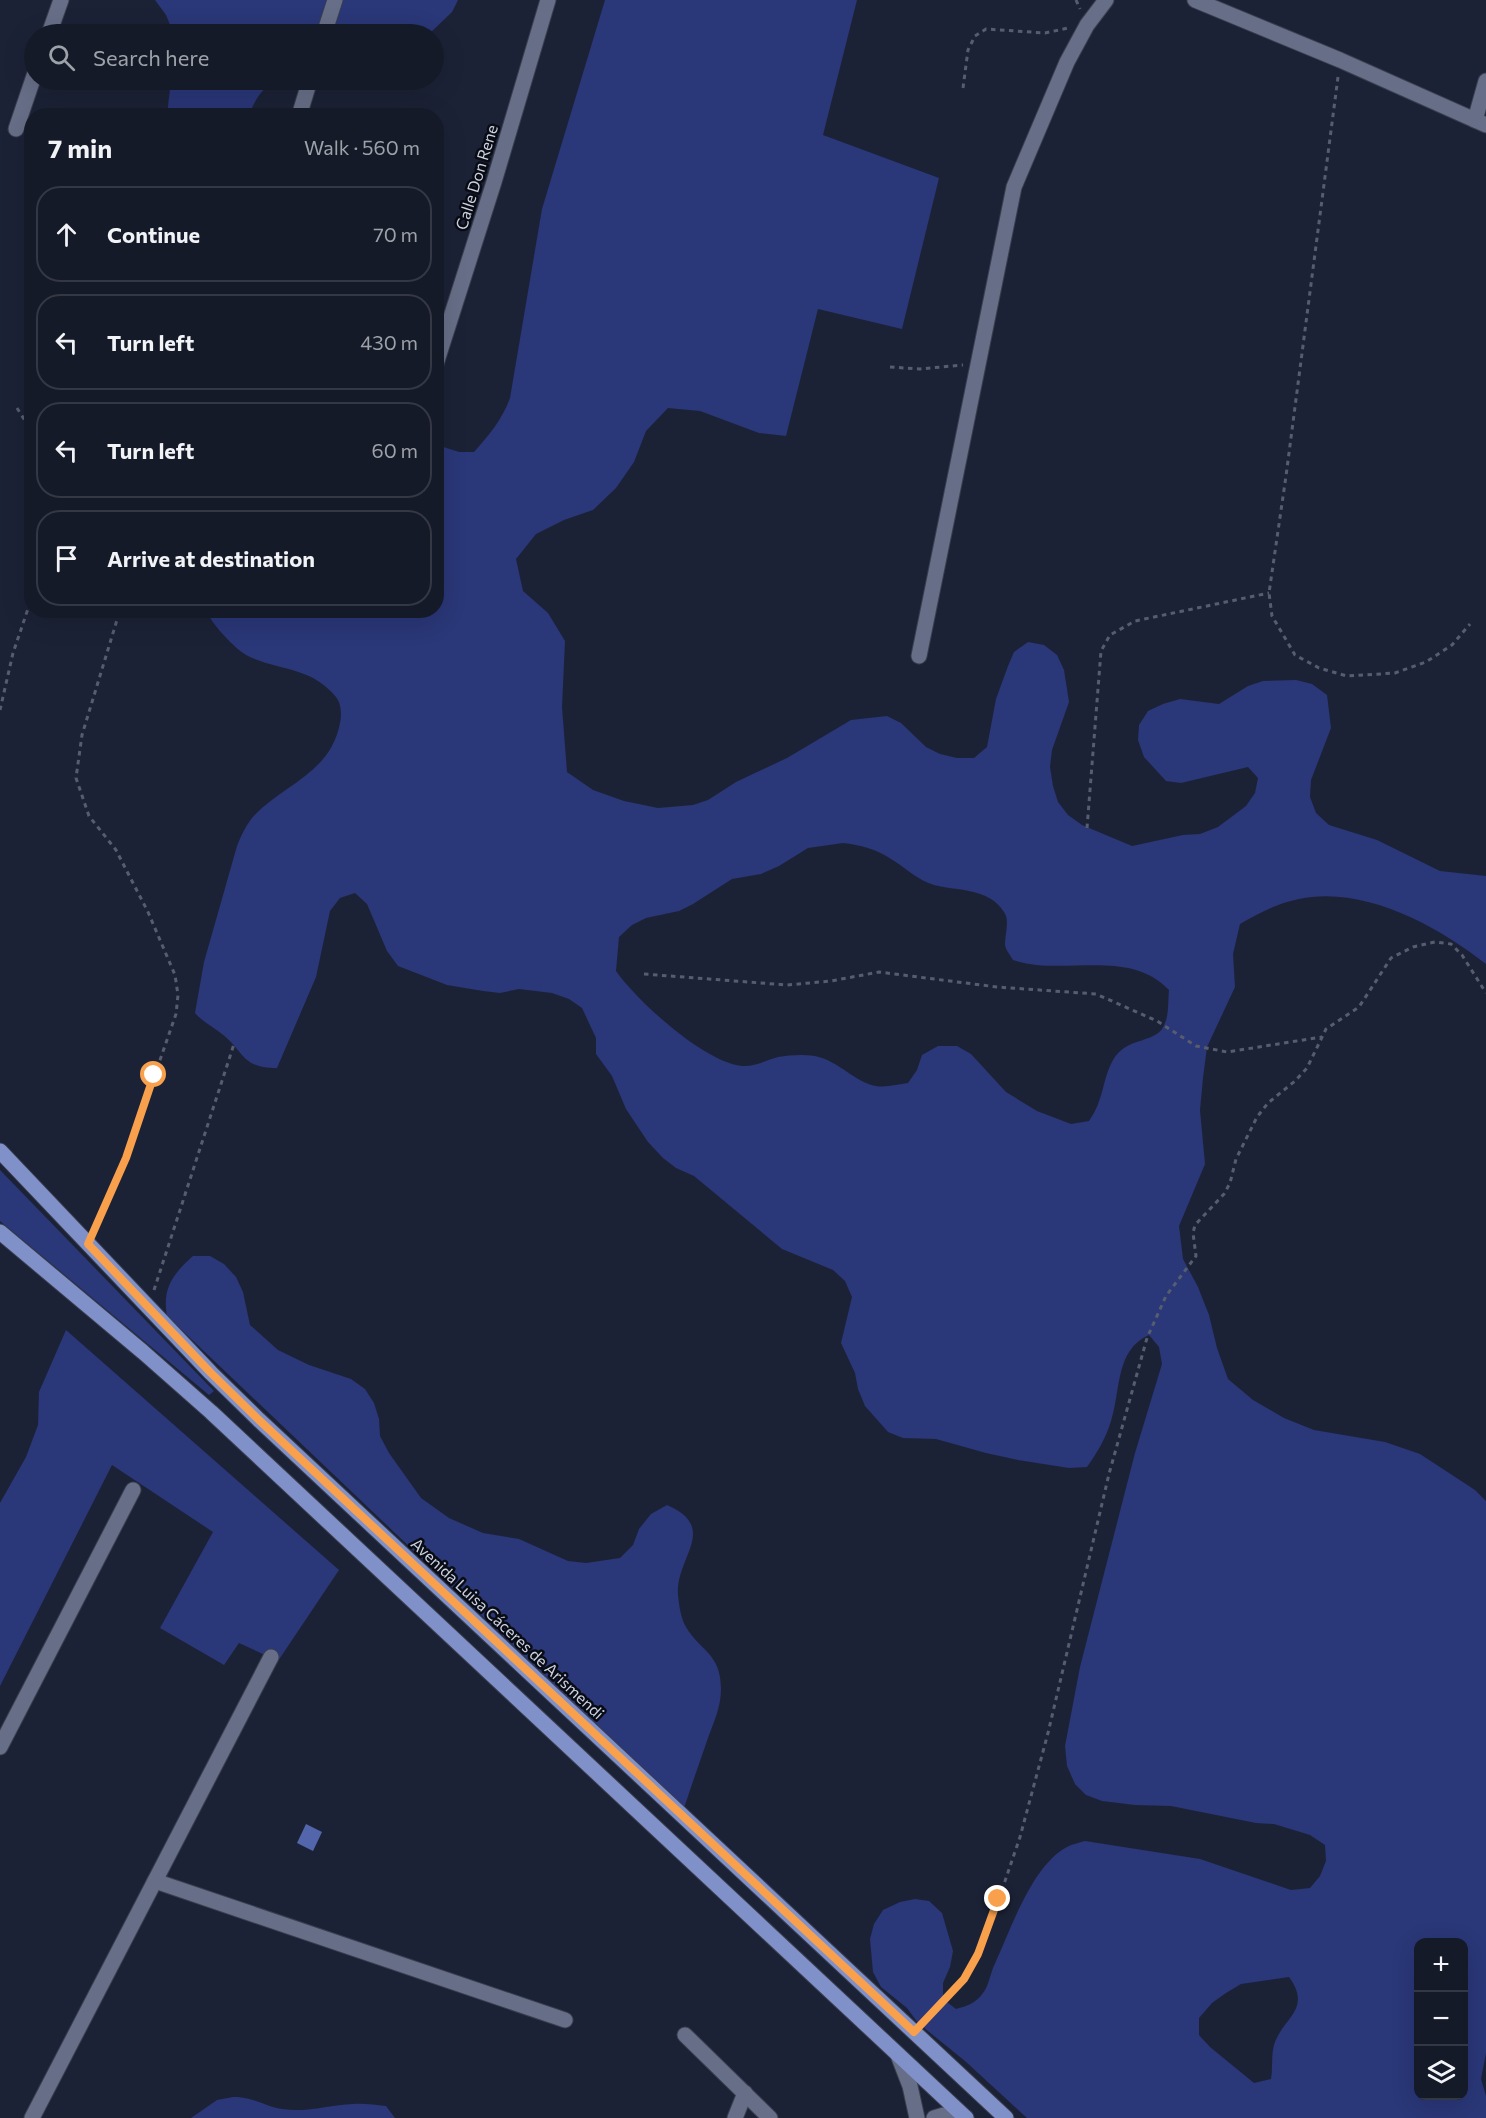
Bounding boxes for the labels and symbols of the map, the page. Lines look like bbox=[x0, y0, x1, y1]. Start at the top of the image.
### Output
street label: Calle Don Rene bbox=[451, 122, 501, 232]
route start bbox=[140, 1061, 166, 1087]
street label: Avenida Luisa Cáceres de Arismendi bbox=[408, 1534, 608, 1722]
route end bbox=[984, 1885, 1010, 1911]

